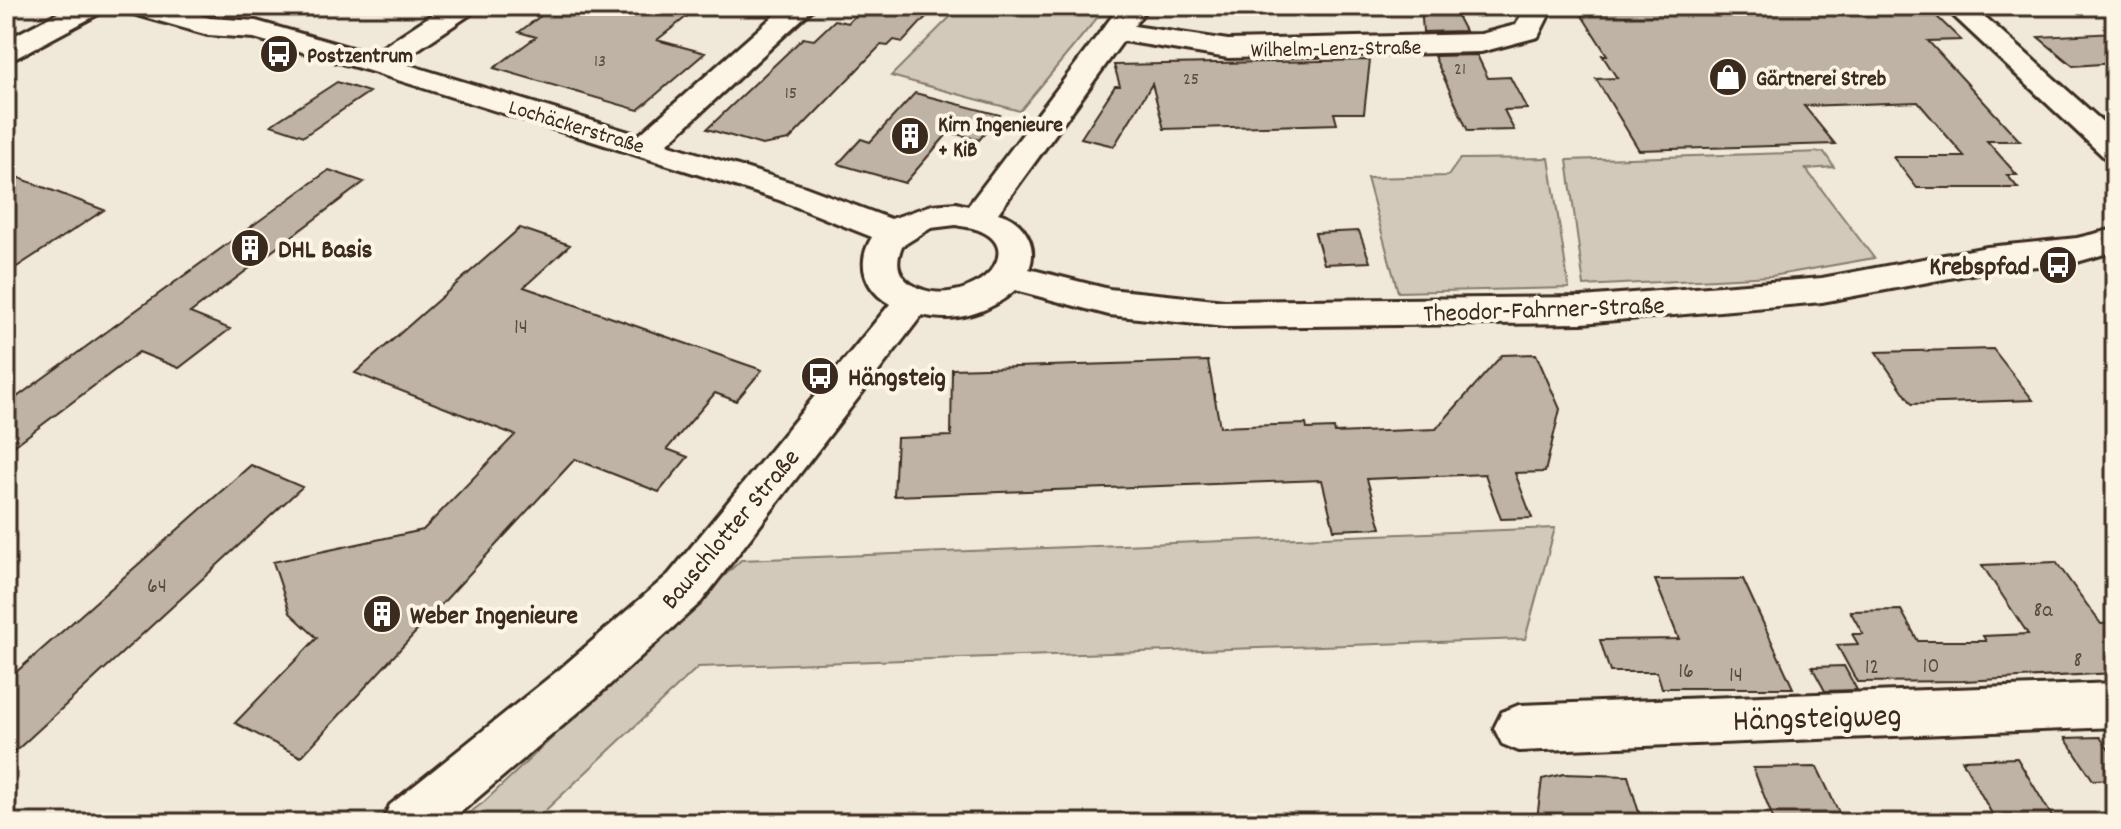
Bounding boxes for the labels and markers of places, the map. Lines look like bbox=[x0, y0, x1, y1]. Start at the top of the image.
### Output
bus stop icon: Postzentrum bbox=[258, 33, 300, 75]
place label: Postzentrum bbox=[307, 42, 413, 73]
shop icon: Gärtnerei Streb bbox=[1707, 56, 1749, 98]
place label: Gärtnerei Streb bbox=[1756, 65, 1887, 96]
place label: Kirn Ingenieure + KiB bbox=[938, 111, 1063, 167]
building icon: Kirn Ingenieure + KiB bbox=[889, 115, 931, 157]
building icon: DHL Basis bbox=[229, 227, 271, 269]
place label: DHL Basis bbox=[278, 233, 373, 270]
bus stop icon: Krebspfad bbox=[2037, 244, 2079, 286]
place label: Krebspfad bbox=[1929, 250, 2030, 287]
bus stop icon: Hängsteig bbox=[799, 355, 841, 397]
place label: Hängsteig bbox=[848, 361, 946, 398]
building icon: Weber Ingenieure bbox=[361, 593, 403, 635]
place label: Weber Ingenieure bbox=[410, 599, 578, 636]

